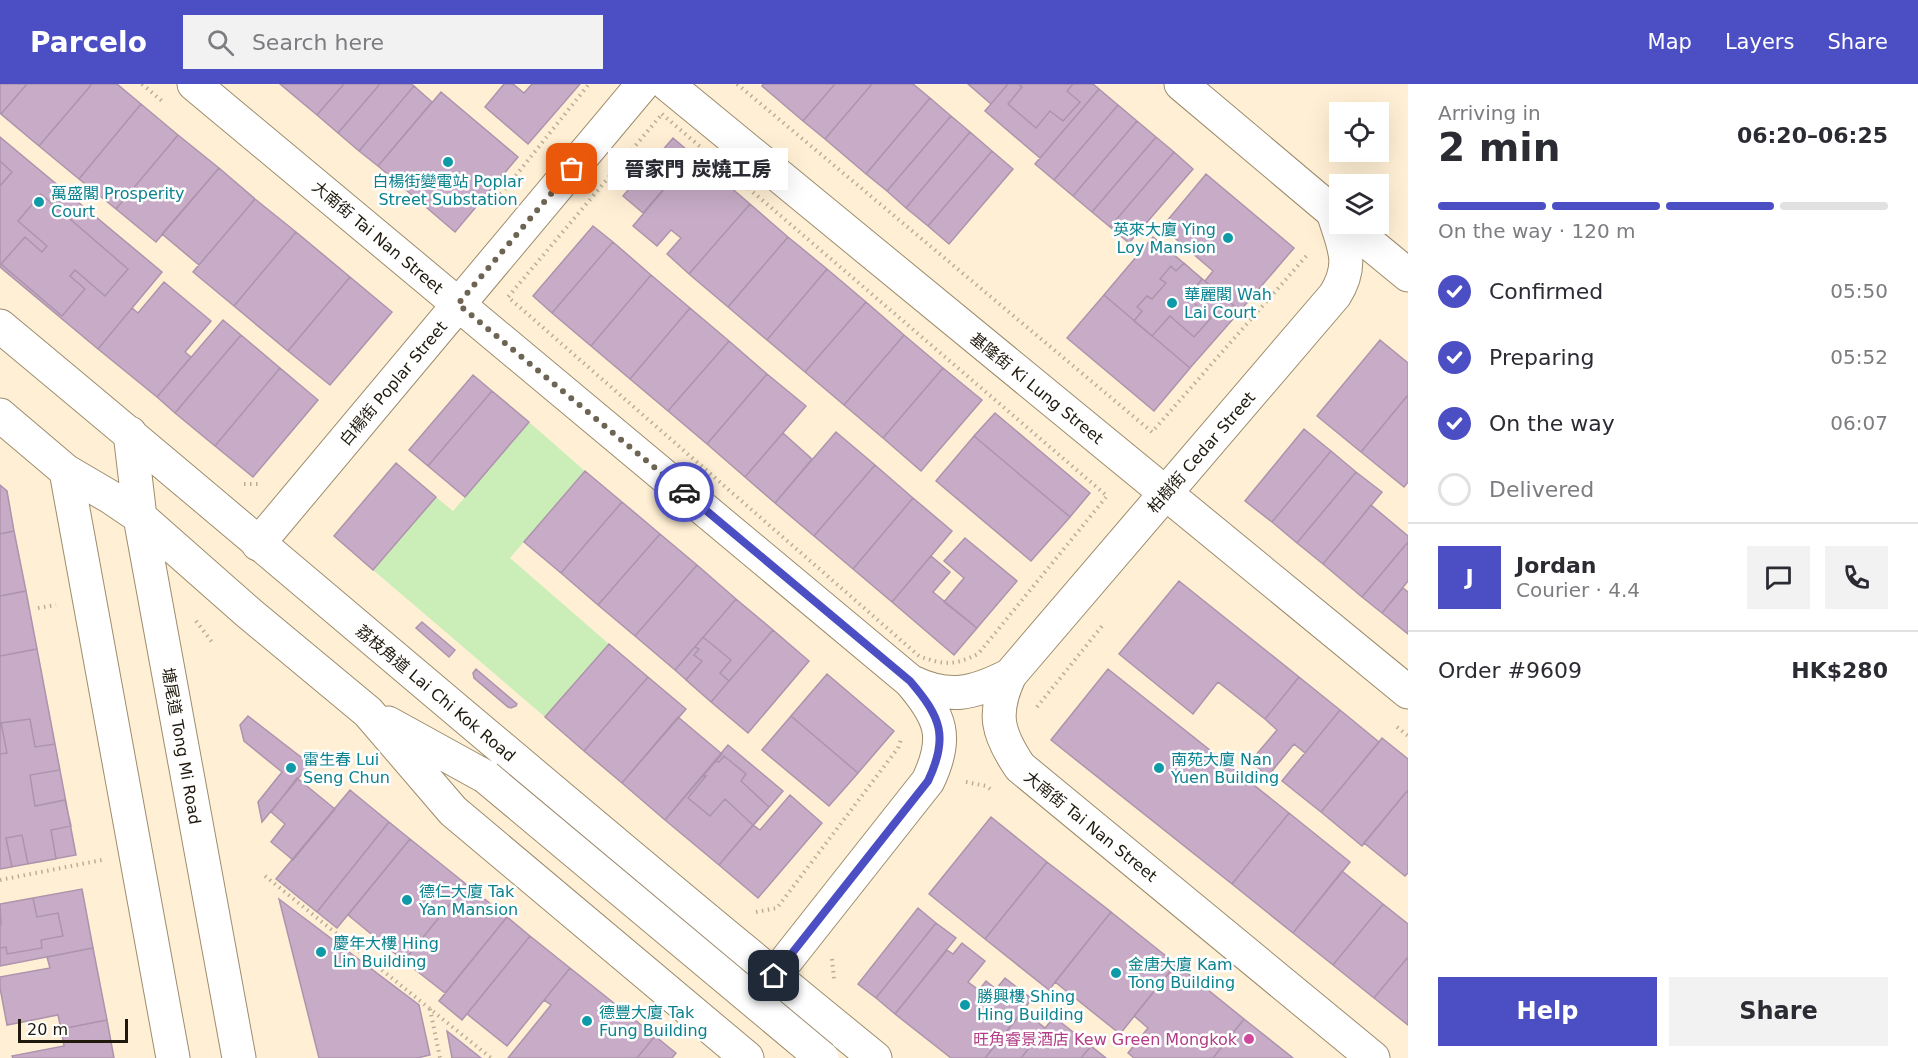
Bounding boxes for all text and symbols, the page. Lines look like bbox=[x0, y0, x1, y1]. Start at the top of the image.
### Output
search box bbox=[183, 15, 603, 69]
text: Parcelo bbox=[30, 26, 147, 59]
icon: search bbox=[204, 26, 237, 59]
text: Search here bbox=[252, 30, 384, 55]
text: Map bbox=[1648, 30, 1692, 54]
text: Layers bbox=[1725, 30, 1794, 54]
text: Share bbox=[1827, 30, 1888, 54]
text: Arriving in bbox=[1438, 101, 1541, 125]
map controls bbox=[1329, 102, 1389, 234]
button: locate bbox=[1329, 102, 1389, 162]
text: 06:20–06:25 bbox=[1737, 123, 1888, 148]
text: 2 min bbox=[1438, 125, 1560, 170]
pin bbox=[546, 143, 597, 194]
callout: 晉家門 炭燒工房 bbox=[608, 148, 788, 190]
icon: bag bbox=[555, 152, 588, 185]
marker: 白楊街變電站 Poplar Street Substation bbox=[441, 155, 455, 169]
text: 晉家門 炭燒工房 bbox=[625, 157, 771, 181]
place label: 白楊街變電站 Poplar Street Substation bbox=[373, 172, 524, 209]
button: layers bbox=[1329, 174, 1389, 234]
street label: 大南街 Tai Nan Street bbox=[308, 177, 447, 298]
place label: 萬盛閣 Prosperity Court bbox=[51, 184, 185, 221]
marker: 萬盛閣 Prosperity Court bbox=[32, 195, 46, 209]
text: On the way · 120 m bbox=[1438, 219, 1636, 243]
place label: 英來大廈 Ying Loy Mansion bbox=[1113, 220, 1216, 257]
marker: 英來大廈 Ying Loy Mansion bbox=[1221, 231, 1235, 245]
icon: check bbox=[1438, 275, 1471, 308]
text: Confirmed bbox=[1489, 279, 1603, 304]
text: 05:50 bbox=[1830, 279, 1888, 303]
place label: 華麗閣 Wah Lai Court bbox=[1184, 285, 1272, 322]
marker: 華麗閣 Wah Lai Court bbox=[1165, 296, 1179, 310]
street label: 白楊街 Poplar Street bbox=[336, 317, 451, 449]
street label: 基隆街 Ki Lung Street bbox=[966, 329, 1107, 448]
icon: check bbox=[1438, 341, 1471, 374]
text: Preparing bbox=[1489, 345, 1595, 370]
text: 05:52 bbox=[1830, 345, 1888, 369]
street label: 柏樹街 Cedar Street bbox=[1144, 388, 1259, 517]
icon: check bbox=[1438, 407, 1471, 440]
text: On the way bbox=[1489, 411, 1615, 436]
text: 06:07 bbox=[1830, 411, 1888, 435]
courier bbox=[654, 462, 714, 522]
icon: car bbox=[668, 476, 701, 509]
text: Delivered bbox=[1489, 477, 1594, 502]
button: chat bbox=[1747, 546, 1810, 609]
button: phone bbox=[1825, 546, 1888, 609]
text: Jordan bbox=[1516, 553, 1596, 578]
text: J bbox=[1465, 565, 1474, 590]
text: Courier · 4.4 bbox=[1516, 578, 1640, 602]
street label: 荔枝角道 Lai Chi Kok Road bbox=[352, 621, 519, 766]
text: Order #9609 bbox=[1438, 658, 1582, 683]
text: HK$280 bbox=[1791, 658, 1888, 683]
street label: 塘尾道 Tong Mi Road bbox=[158, 666, 205, 826]
place label: 雷生春 Lui Seng Chun bbox=[303, 750, 390, 787]
place label: 南苑大廈 Nan Yuen Building bbox=[1170, 750, 1279, 787]
marker: 雷生春 Lui Seng Chun bbox=[284, 761, 298, 775]
marker: 南苑大廈 Nan Yuen Building bbox=[1152, 761, 1166, 775]
street label: 大南街 Tai Nan Street bbox=[1021, 767, 1161, 886]
place label: 德仁大廈 Tak Yan Mansion bbox=[418, 882, 518, 919]
marker: 德仁大廈 Tak Yan Mansion bbox=[400, 893, 414, 907]
place label: 慶年大樓 Hing Lin Building bbox=[333, 934, 439, 971]
marker: 慶年大樓 Hing Lin Building bbox=[314, 945, 328, 959]
pin bbox=[748, 950, 799, 1001]
place label: 金唐大廈 Kam Tong Building bbox=[1127, 955, 1235, 992]
icon: home bbox=[757, 959, 790, 992]
marker: 金唐大廈 Kam Tong Building bbox=[1109, 966, 1123, 980]
button: Help bbox=[1438, 977, 1657, 1046]
button: Share bbox=[1669, 977, 1888, 1046]
place label: 勝興樓 Shing Hing Building bbox=[977, 987, 1084, 1024]
marker: 勝興樓 Shing Hing Building bbox=[958, 998, 972, 1012]
place label: 德豐大廈 Tak Fung Building bbox=[599, 1003, 708, 1040]
marker: 德豐大廈 Tak Fung Building bbox=[580, 1014, 594, 1028]
scale bar bbox=[18, 1016, 128, 1044]
text: 20 m bbox=[27, 1020, 68, 1039]
place label: 旺角睿景酒店 Kew Green Mongkok bbox=[973, 1030, 1238, 1049]
marker: 旺角睿景酒店 Kew Green Mongkok bbox=[1242, 1032, 1256, 1046]

